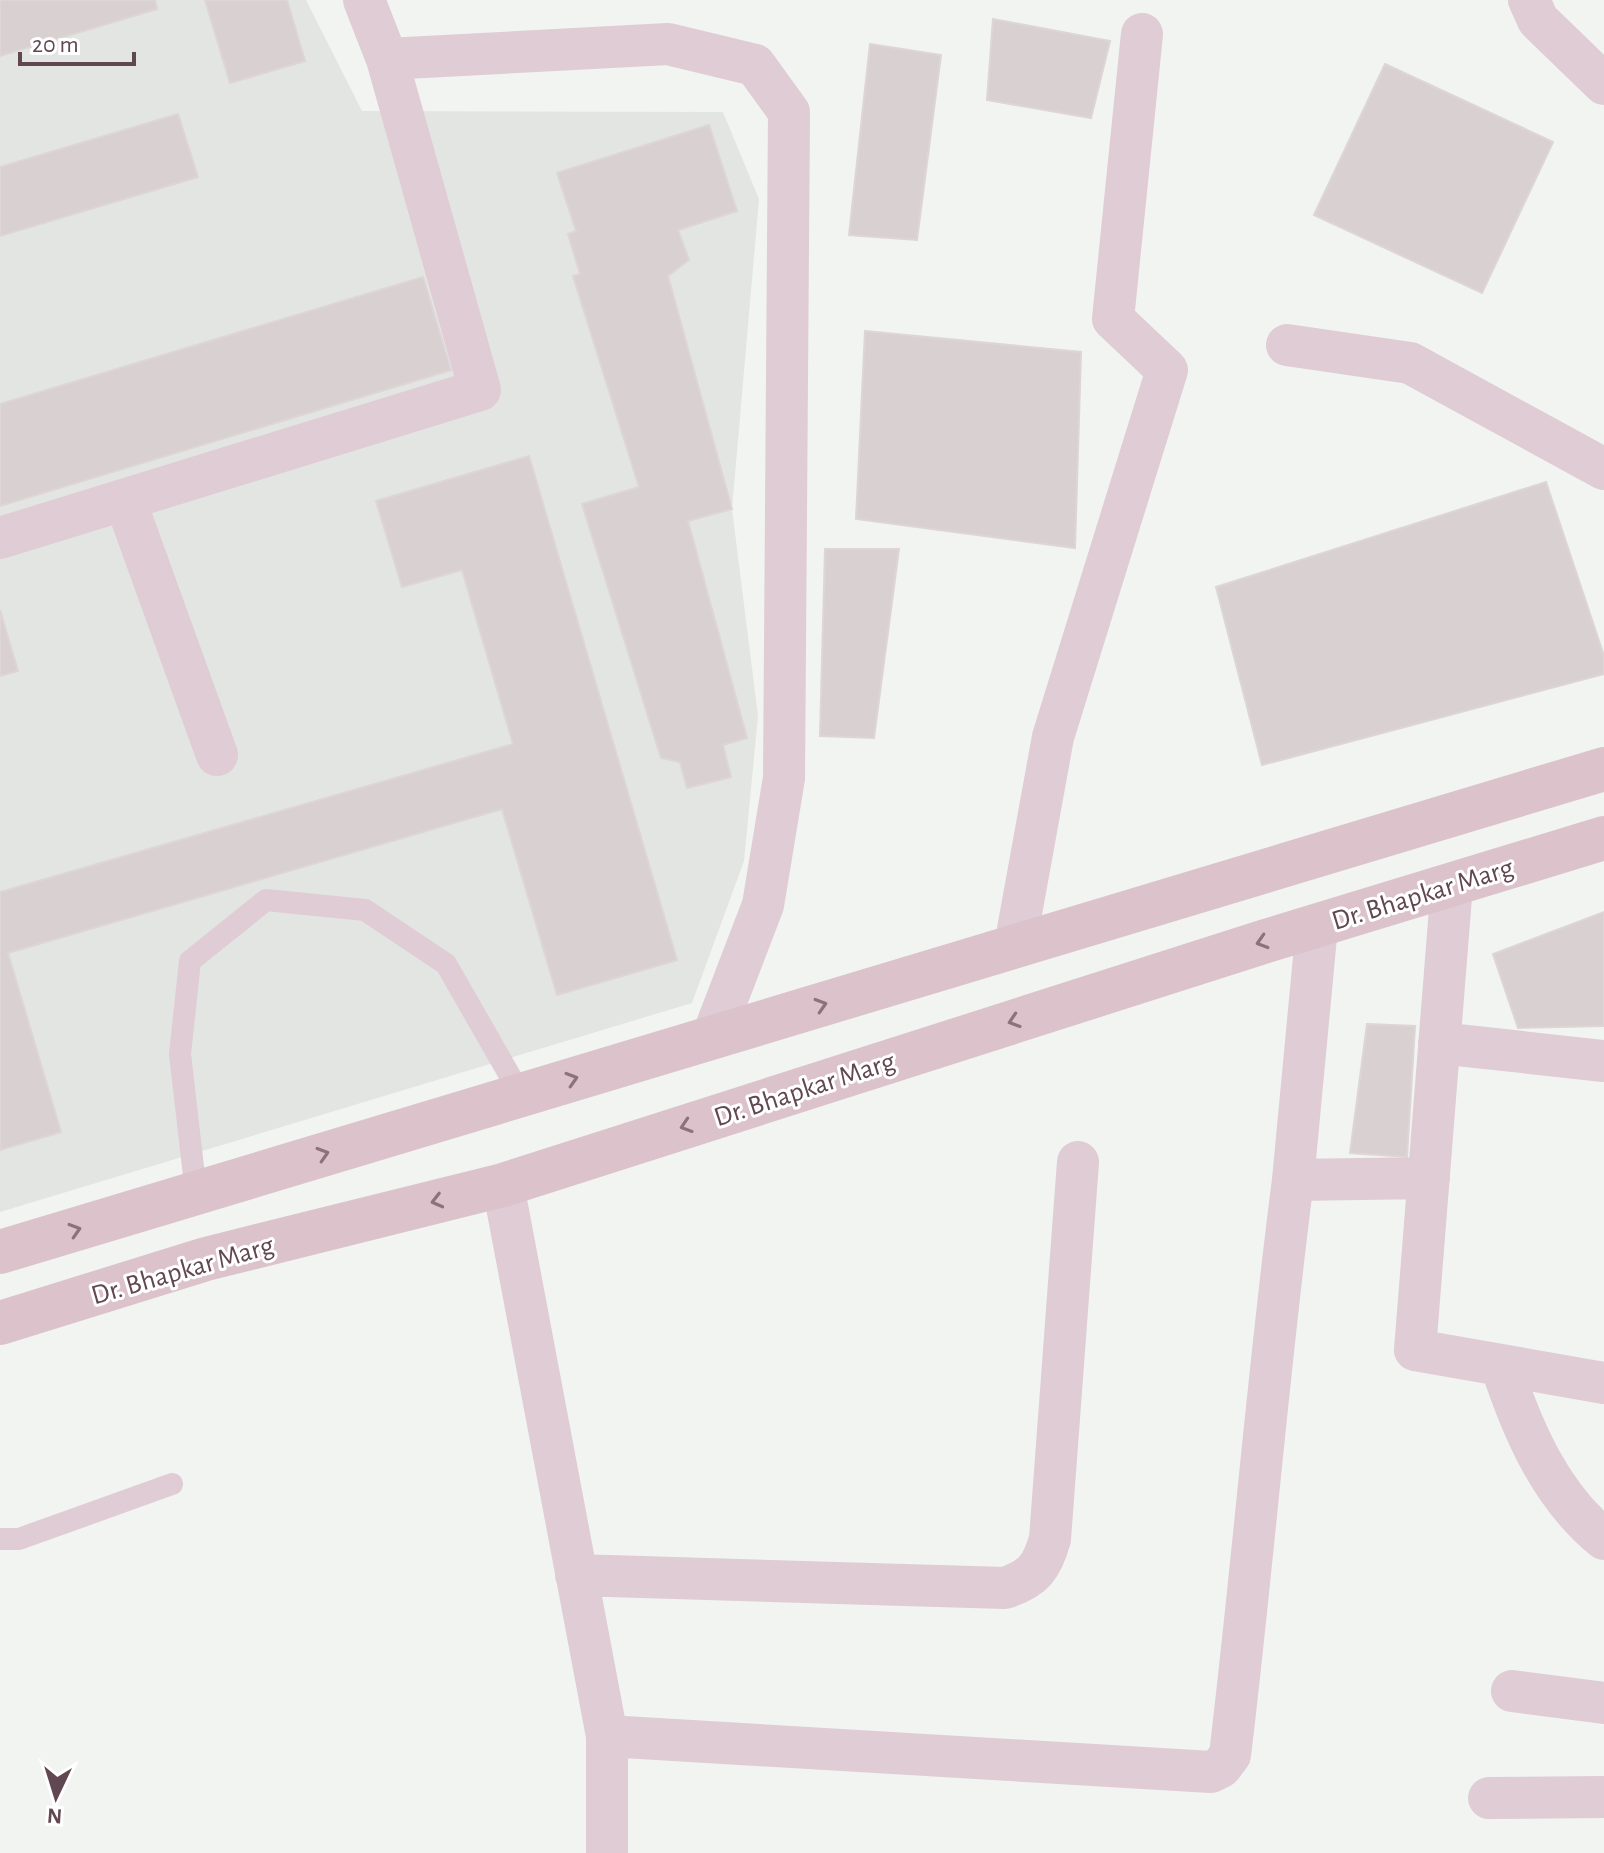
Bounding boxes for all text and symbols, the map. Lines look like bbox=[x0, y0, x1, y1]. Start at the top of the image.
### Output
scale bar bbox=[20, 16, 134, 66]
text: 20 m bbox=[32, 33, 79, 57]
street label: Dr. Bhapkar Marg bbox=[1328, 854, 1517, 936]
one-way arrow bbox=[1255, 933, 1269, 949]
one-way arrow bbox=[814, 998, 828, 1014]
one-way arrow bbox=[1008, 1012, 1022, 1028]
street label: Dr. Bhapkar Marg bbox=[711, 1047, 899, 1132]
one-way arrow bbox=[565, 1072, 579, 1088]
one-way arrow bbox=[680, 1117, 694, 1133]
one-way arrow bbox=[316, 1147, 330, 1163]
one-way arrow bbox=[431, 1192, 445, 1209]
one-way arrow bbox=[67, 1223, 81, 1239]
street label: Dr. Bhapkar Marg bbox=[88, 1231, 277, 1310]
north arrow bbox=[16, 1757, 96, 1837]
text: N bbox=[46, 1804, 63, 1827]

